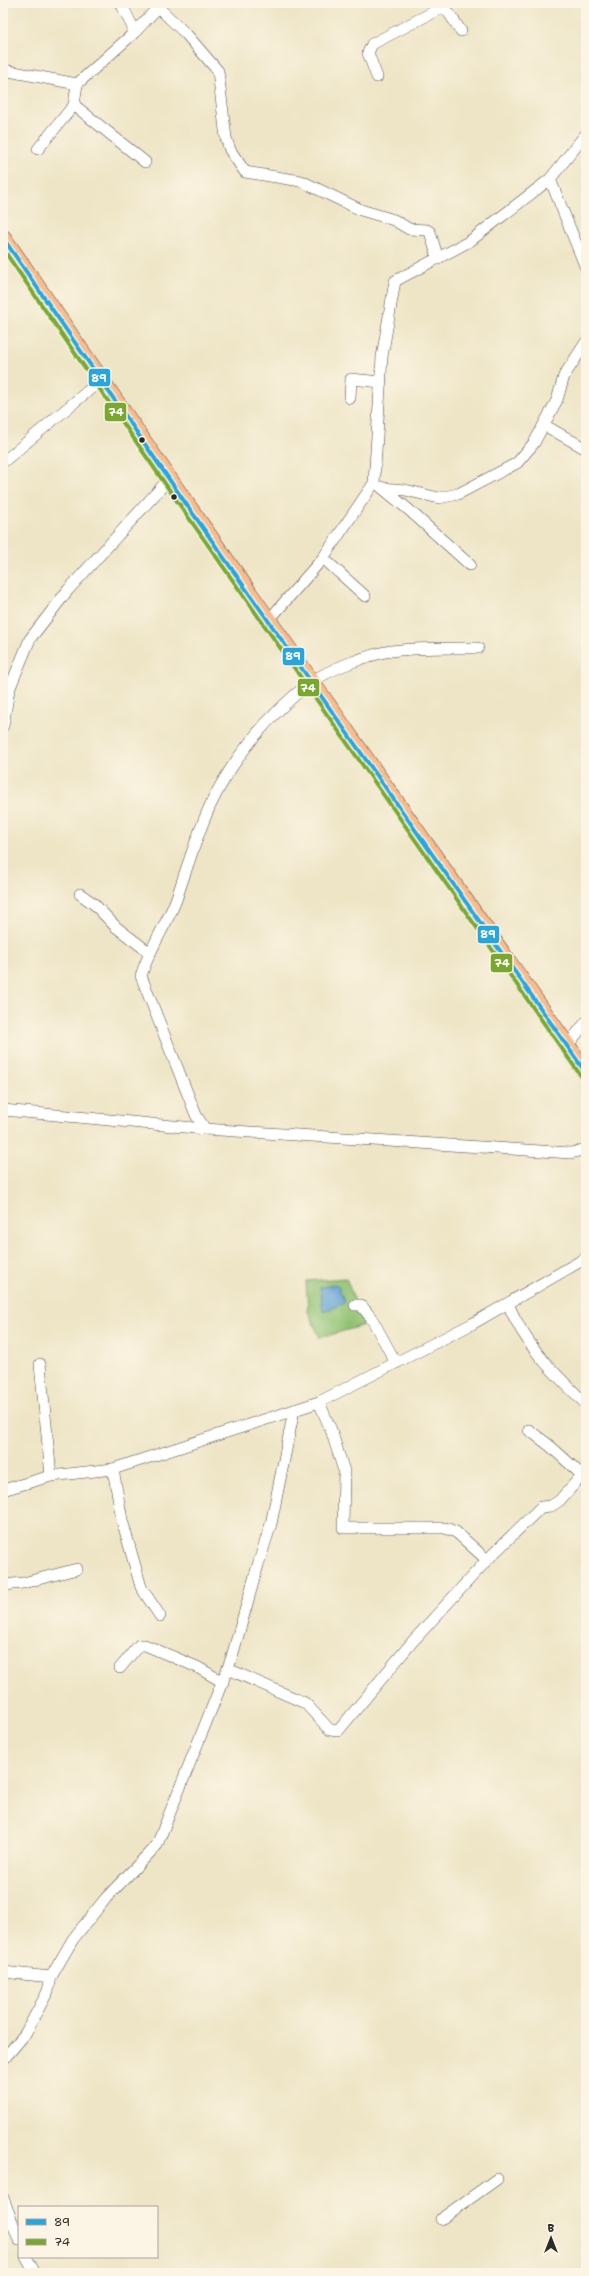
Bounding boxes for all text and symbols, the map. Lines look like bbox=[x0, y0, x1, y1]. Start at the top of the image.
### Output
line badge: 89 bbox=[88, 368, 111, 387]
text: 89 bbox=[91, 371, 107, 386]
line badge: 74 bbox=[104, 402, 127, 422]
text: 74 bbox=[108, 405, 124, 420]
unlabelled marker bbox=[137, 435, 147, 445]
unlabelled marker bbox=[169, 492, 179, 502]
line badge: 89 bbox=[282, 647, 305, 666]
text: 89 bbox=[285, 649, 301, 664]
line badge: 74 bbox=[297, 678, 320, 697]
text: 74 bbox=[300, 681, 316, 696]
line badge: 89 bbox=[477, 925, 500, 944]
text: 89 bbox=[480, 927, 496, 942]
line badge: 74 bbox=[490, 953, 513, 973]
text: 74 bbox=[494, 956, 510, 971]
legend bbox=[18, 2206, 158, 2258]
text: 89 bbox=[54, 2214, 70, 2230]
north arrow bbox=[531, 2218, 571, 2258]
text: B bbox=[548, 2221, 555, 2236]
text: 74 bbox=[54, 2234, 70, 2250]

